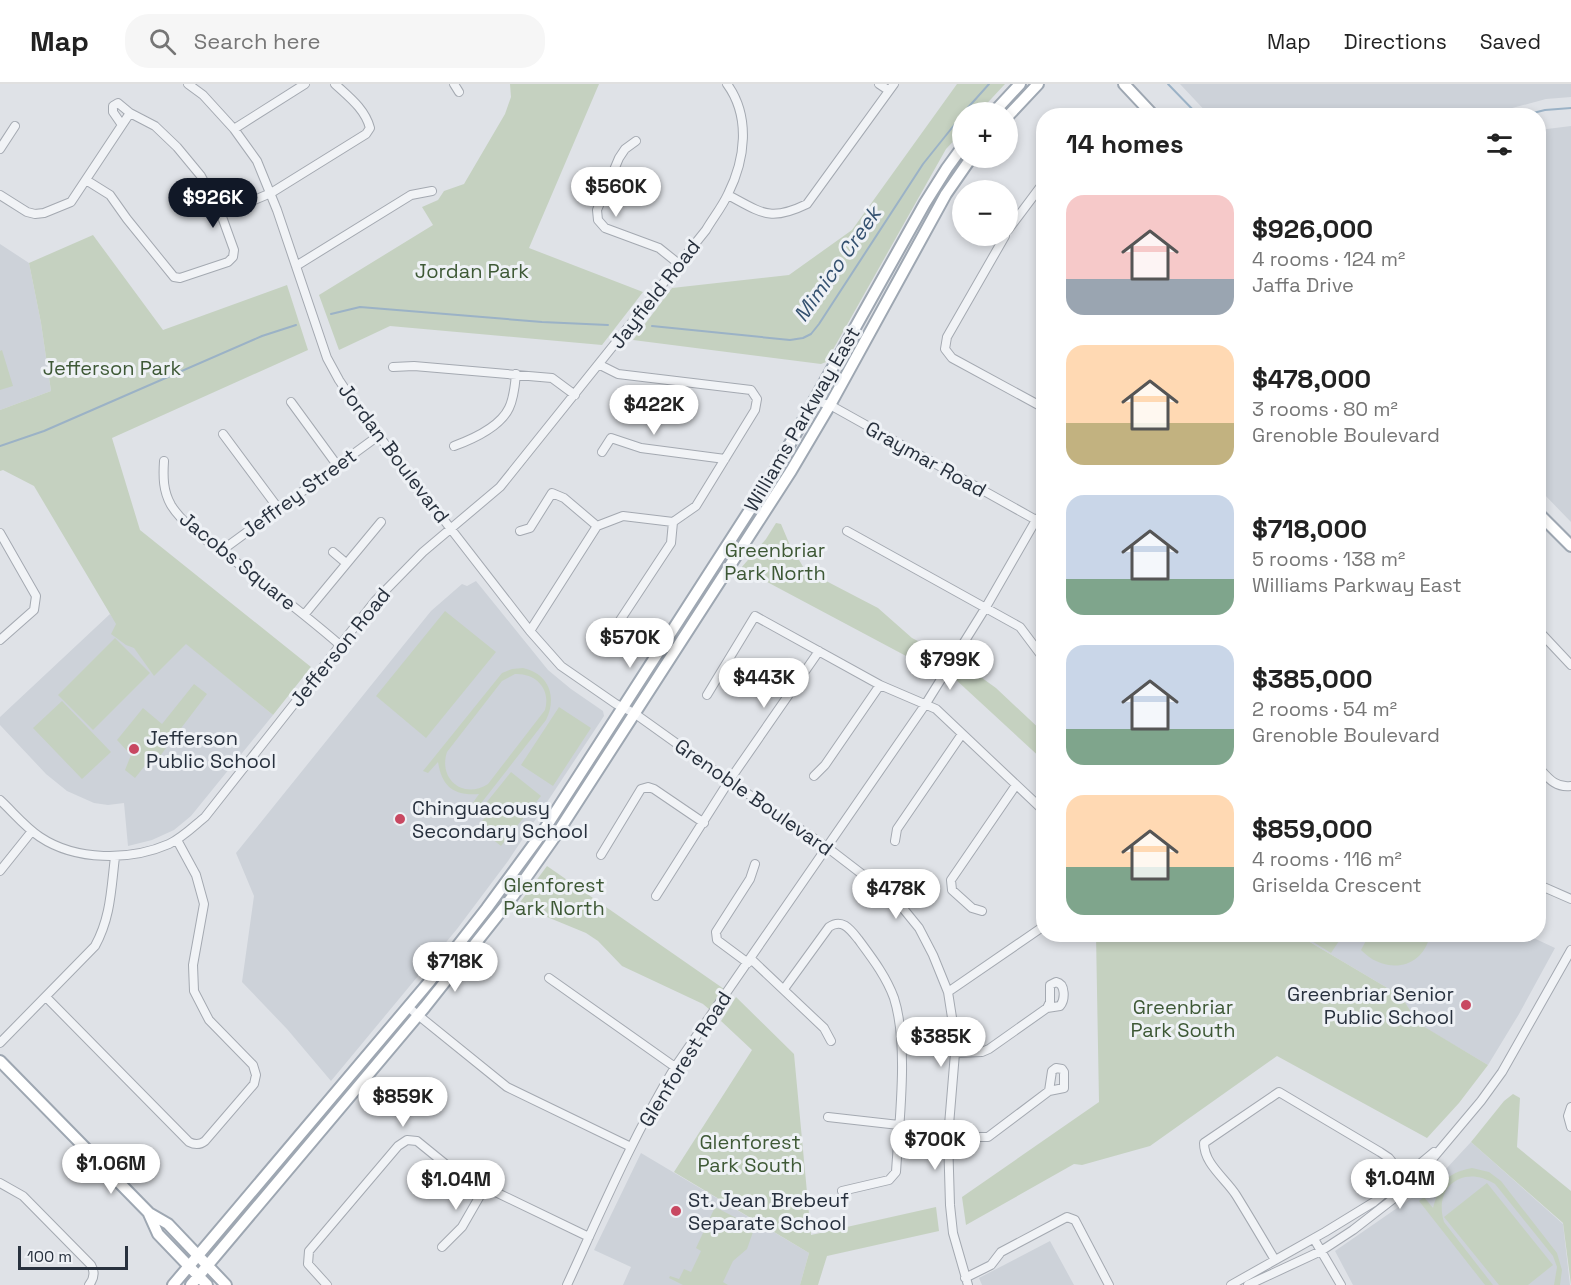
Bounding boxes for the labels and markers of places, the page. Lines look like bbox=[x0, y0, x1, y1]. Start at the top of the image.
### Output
pin: $560K bbox=[574, 167, 658, 218]
pin: $926K bbox=[171, 178, 255, 229]
pin: $422K bbox=[612, 385, 696, 436]
pin: $570K bbox=[588, 618, 672, 669]
pin: $799K bbox=[908, 640, 992, 691]
pin: $443K bbox=[722, 658, 806, 709]
place label: Jefferson Public School bbox=[146, 725, 276, 774]
marker: Jefferson Public School bbox=[127, 742, 141, 756]
place label: Chinguacousy Secondary School bbox=[412, 795, 588, 844]
marker: Chinguacousy Secondary School bbox=[393, 812, 407, 826]
pin: $478K bbox=[854, 869, 938, 920]
pin: $718K bbox=[413, 942, 497, 993]
place label: Greenbriar Senior Public School bbox=[1287, 981, 1454, 1030]
marker: Greenbriar Senior Public School bbox=[1459, 998, 1473, 1012]
pin: $385K bbox=[899, 1017, 983, 1068]
pin: $859K bbox=[361, 1077, 445, 1128]
pin: $700K bbox=[893, 1120, 977, 1171]
pin: $1.06M bbox=[62, 1144, 160, 1195]
pin: $1.04M bbox=[1351, 1159, 1449, 1210]
pin: $1.04M bbox=[407, 1160, 505, 1211]
place label: St. Jean Brebeuf Separate School bbox=[688, 1187, 849, 1236]
marker: St. Jean Brebeuf Separate School bbox=[669, 1204, 683, 1218]

